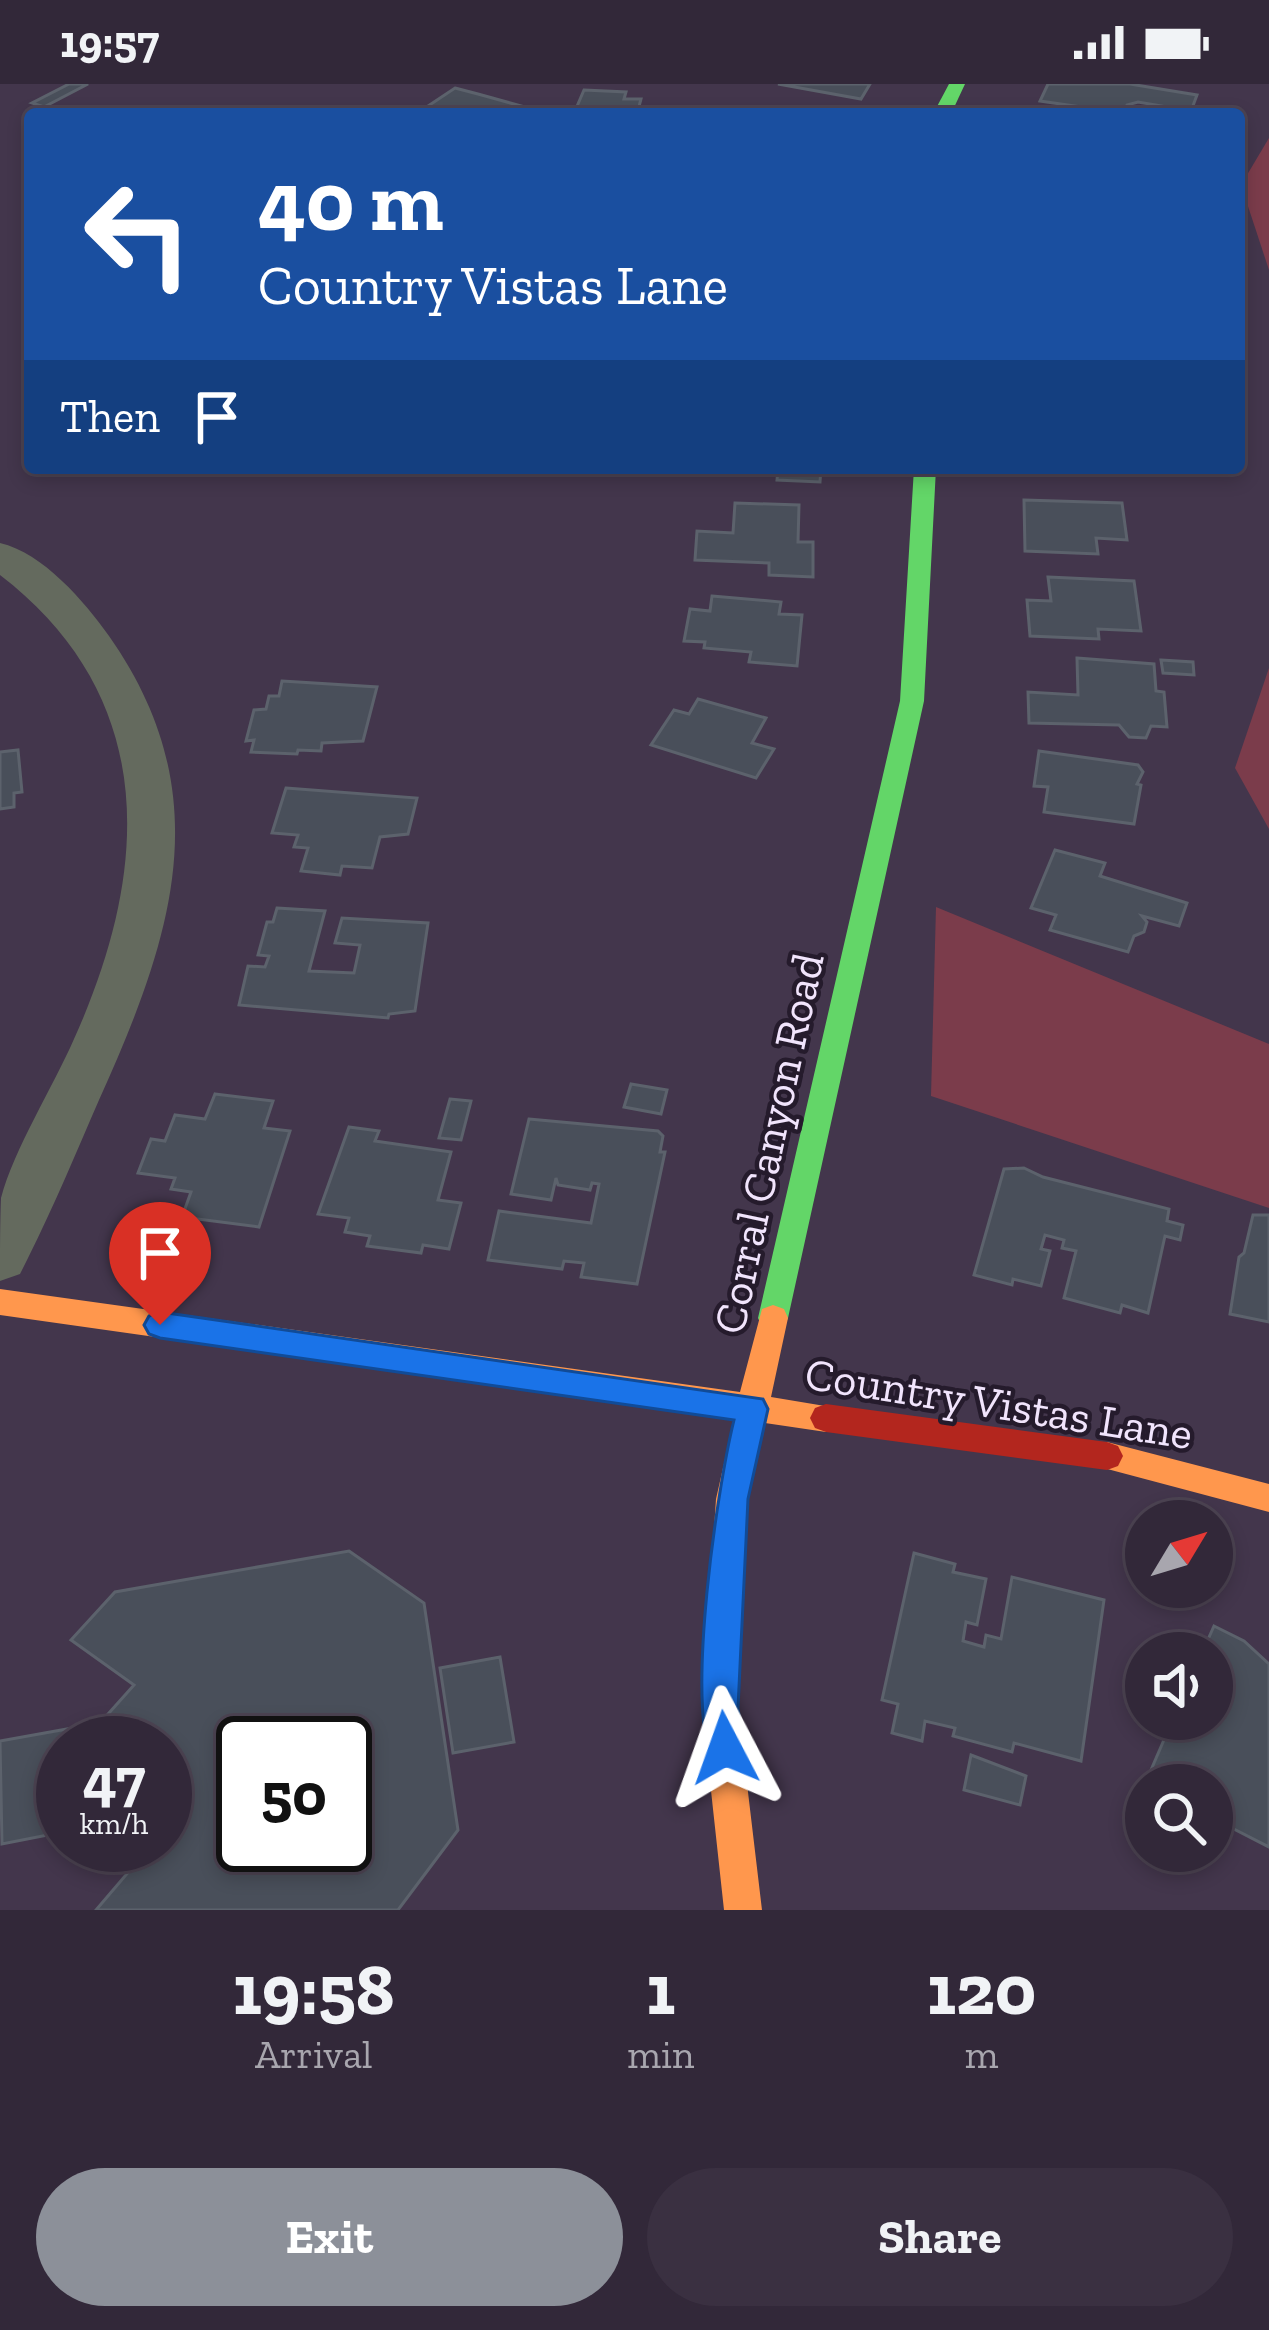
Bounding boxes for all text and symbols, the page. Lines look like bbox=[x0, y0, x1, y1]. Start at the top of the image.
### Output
text: 19:57 bbox=[60, 15, 159, 69]
text: 40 m bbox=[258, 151, 444, 252]
icon: left bbox=[60, 156, 216, 312]
text: Country Vistas Lane bbox=[258, 253, 728, 318]
icon: arrive bbox=[184, 384, 250, 450]
text: Then bbox=[60, 390, 160, 444]
street label: Corral Canyon Road bbox=[702, 948, 836, 1338]
pin bbox=[109, 1202, 211, 1325]
icon: arrive bbox=[127, 1220, 193, 1286]
street label: Country Vistas Lane bbox=[801, 1347, 1196, 1461]
north arrow bbox=[1125, 1500, 1233, 1608]
map controls bbox=[1125, 1500, 1233, 1872]
button: sound bbox=[1125, 1632, 1233, 1740]
position arrow bbox=[662, 1685, 788, 1811]
speed limit sign: 50 bbox=[216, 1716, 372, 1872]
text: 47 bbox=[83, 1743, 145, 1815]
button: search bbox=[1125, 1764, 1233, 1872]
text: km/h bbox=[80, 1806, 148, 1842]
text: 19:58 bbox=[233, 1946, 395, 2032]
text: 1 bbox=[646, 1946, 675, 2032]
text: 120 bbox=[927, 1946, 1036, 2032]
text: Arrival bbox=[255, 2031, 372, 2078]
text: min bbox=[627, 2031, 694, 2078]
text: m bbox=[965, 2031, 998, 2078]
button: Exit bbox=[36, 2168, 623, 2306]
button: Share bbox=[647, 2168, 1233, 2306]

